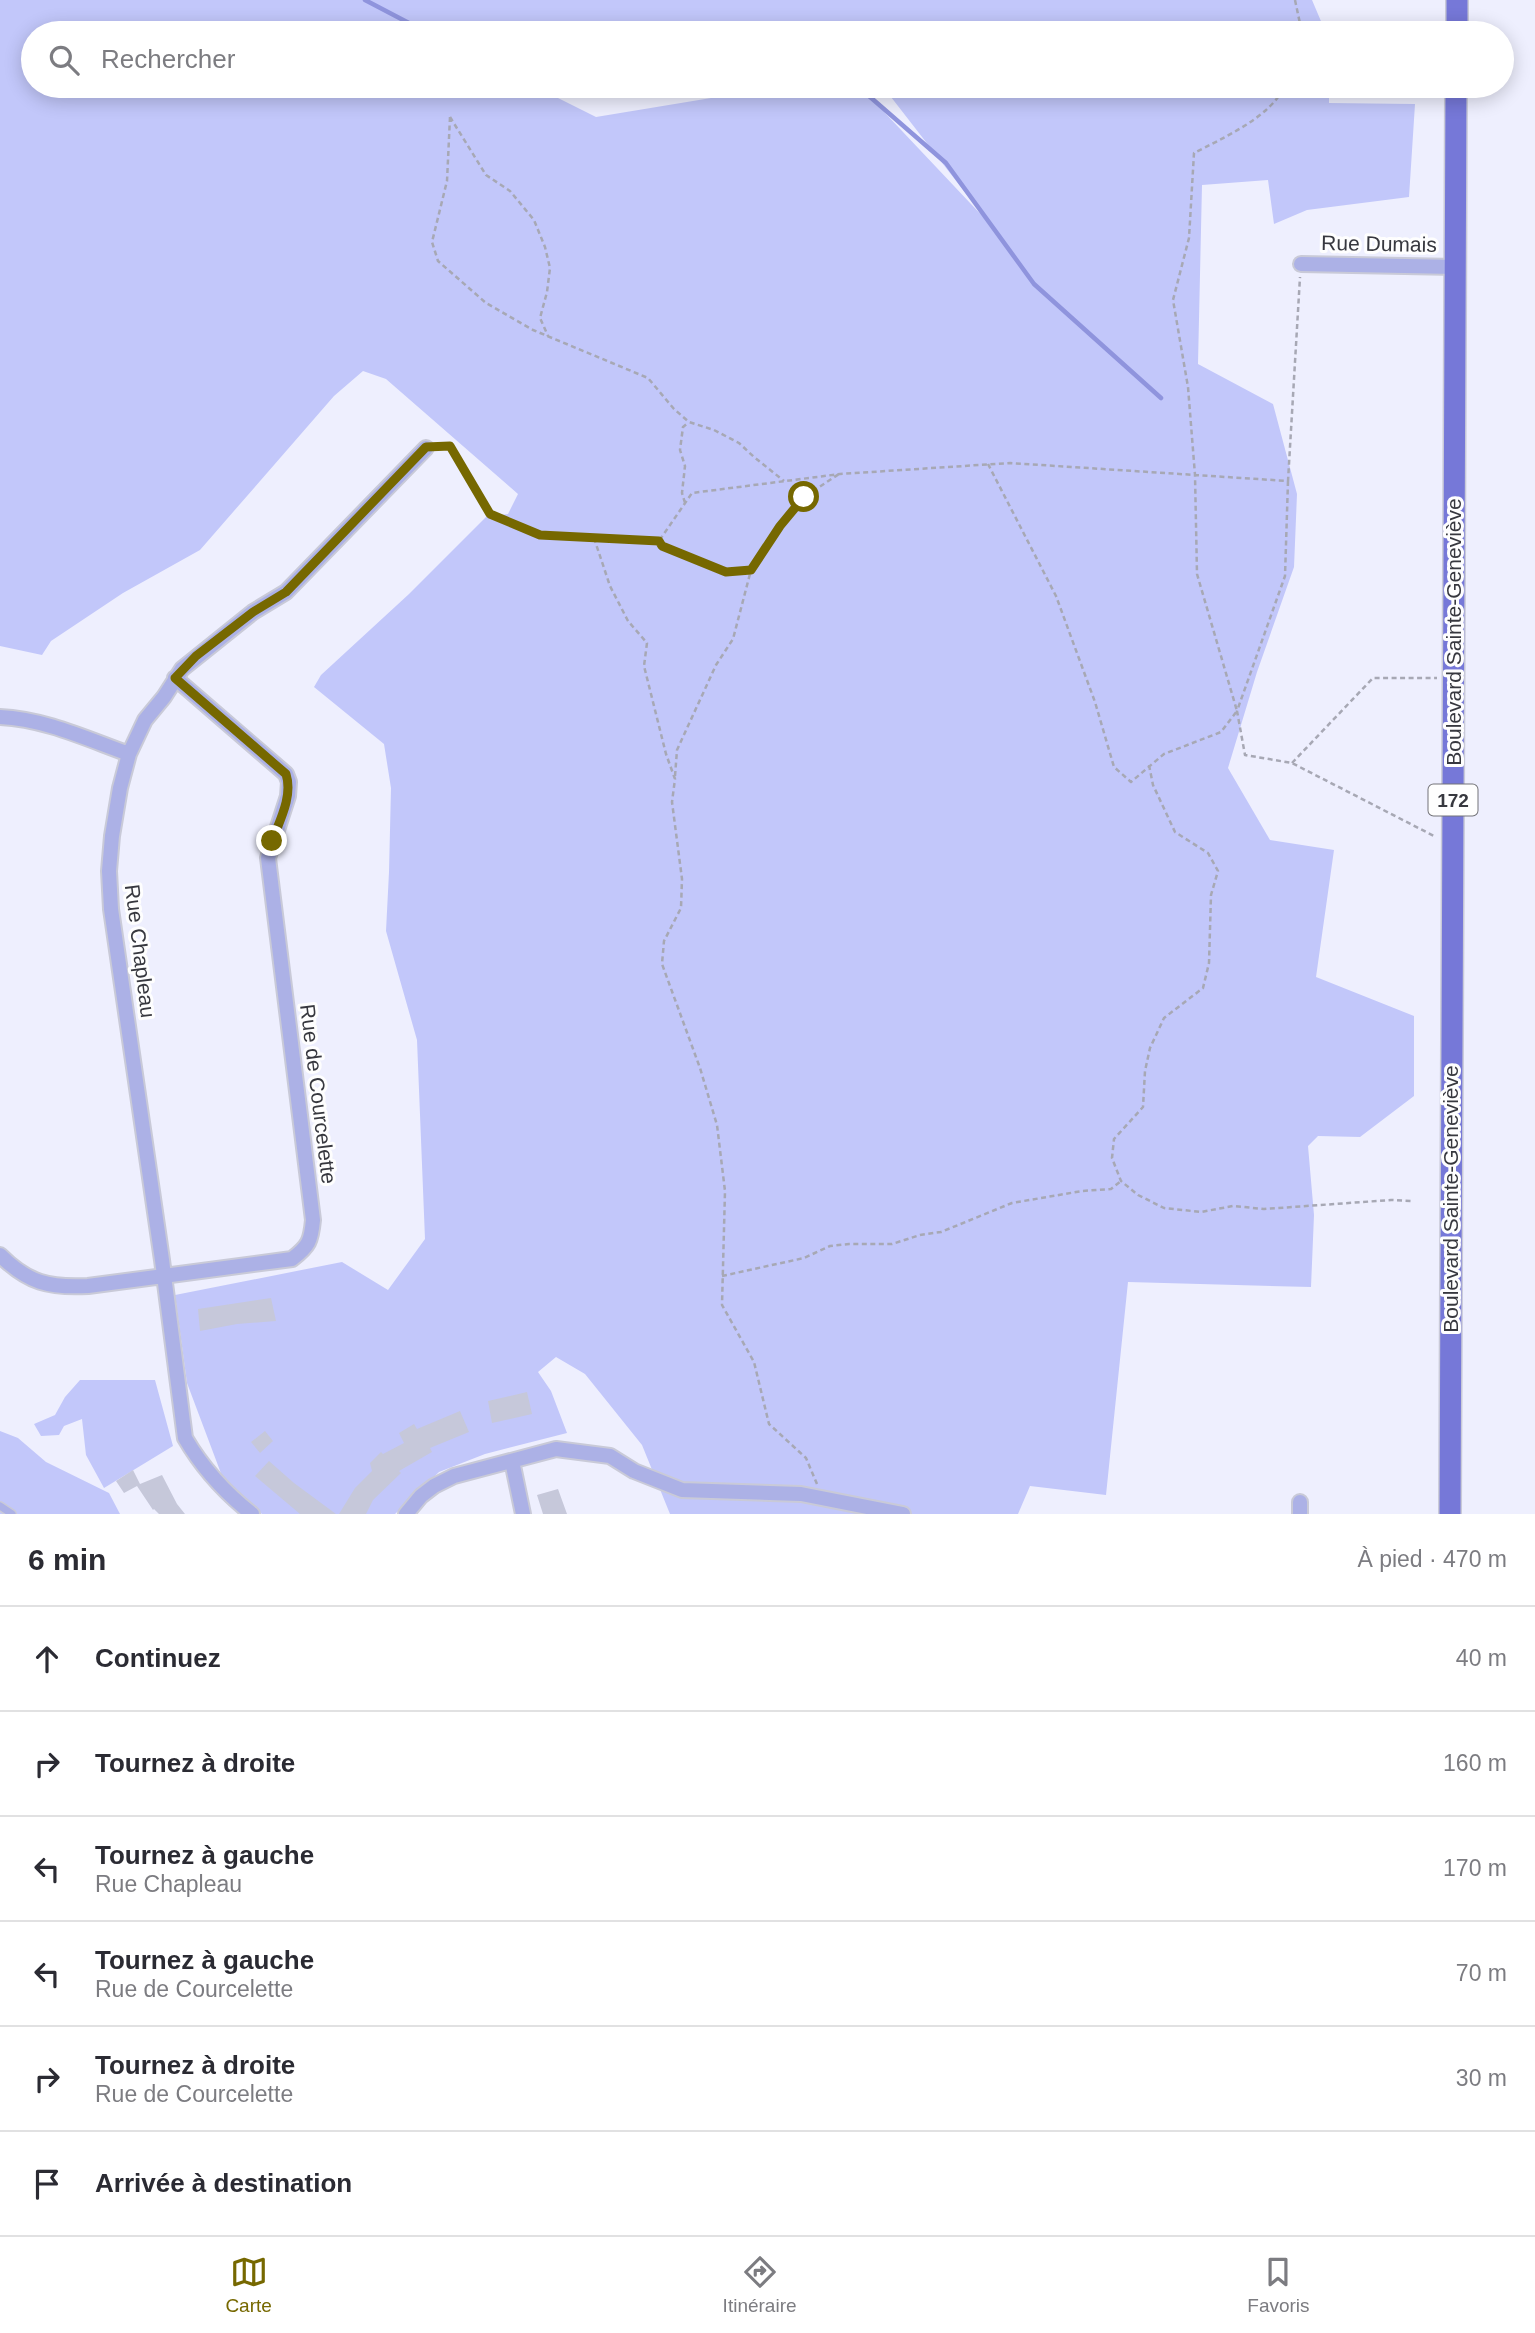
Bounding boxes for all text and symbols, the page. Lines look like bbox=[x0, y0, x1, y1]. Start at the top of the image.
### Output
search box bbox=[21, 21, 1514, 98]
icon: search bbox=[45, 41, 83, 79]
text: Rechercher bbox=[101, 44, 235, 74]
street label: Rue Dumais bbox=[1321, 231, 1437, 256]
route start bbox=[788, 481, 819, 512]
street label: Boulevard Sainte-Geneviève bbox=[1442, 498, 1465, 766]
road number: 172 bbox=[1428, 785, 1478, 816]
route end bbox=[256, 825, 287, 856]
street label: Rue Chapleau bbox=[121, 883, 160, 1019]
street label: Rue de Courcelette bbox=[296, 1003, 341, 1185]
street label: Boulevard Sainte-Geneviève bbox=[1439, 1065, 1462, 1333]
text: 6 min bbox=[28, 1543, 106, 1576]
text: À pied · 470 m bbox=[1357, 1546, 1507, 1572]
icon: ahead bbox=[28, 1640, 66, 1678]
text: Continuez bbox=[95, 1643, 221, 1673]
text: 40 m bbox=[1456, 1645, 1507, 1671]
icon: right bbox=[28, 1745, 66, 1783]
text: Tournez à droite bbox=[95, 1748, 295, 1778]
text: 160 m bbox=[1443, 1750, 1507, 1776]
text: Tournez à gauche bbox=[95, 1840, 314, 1870]
icon: left bbox=[28, 1850, 66, 1888]
text: 170 m bbox=[1443, 1855, 1507, 1881]
text: Rue Chapleau bbox=[95, 1871, 242, 1897]
text: Tournez à gauche bbox=[95, 1945, 314, 1975]
icon: left bbox=[28, 1955, 66, 1993]
text: 70 m bbox=[1456, 1960, 1507, 1986]
text: Rue de Courcelette bbox=[95, 1976, 293, 2002]
text: Tournez à droite bbox=[95, 2050, 295, 2080]
icon: right bbox=[28, 2060, 66, 2098]
text: 30 m bbox=[1456, 2065, 1507, 2091]
text: Rue de Courcelette bbox=[95, 2081, 293, 2107]
icon: arrive bbox=[28, 2165, 66, 2203]
text: Arrivée à destination bbox=[95, 2168, 352, 2198]
tab: Carte bbox=[225, 2253, 272, 2317]
tab: Itinéraire bbox=[723, 2253, 797, 2317]
tab: Favoris bbox=[1247, 2253, 1310, 2317]

